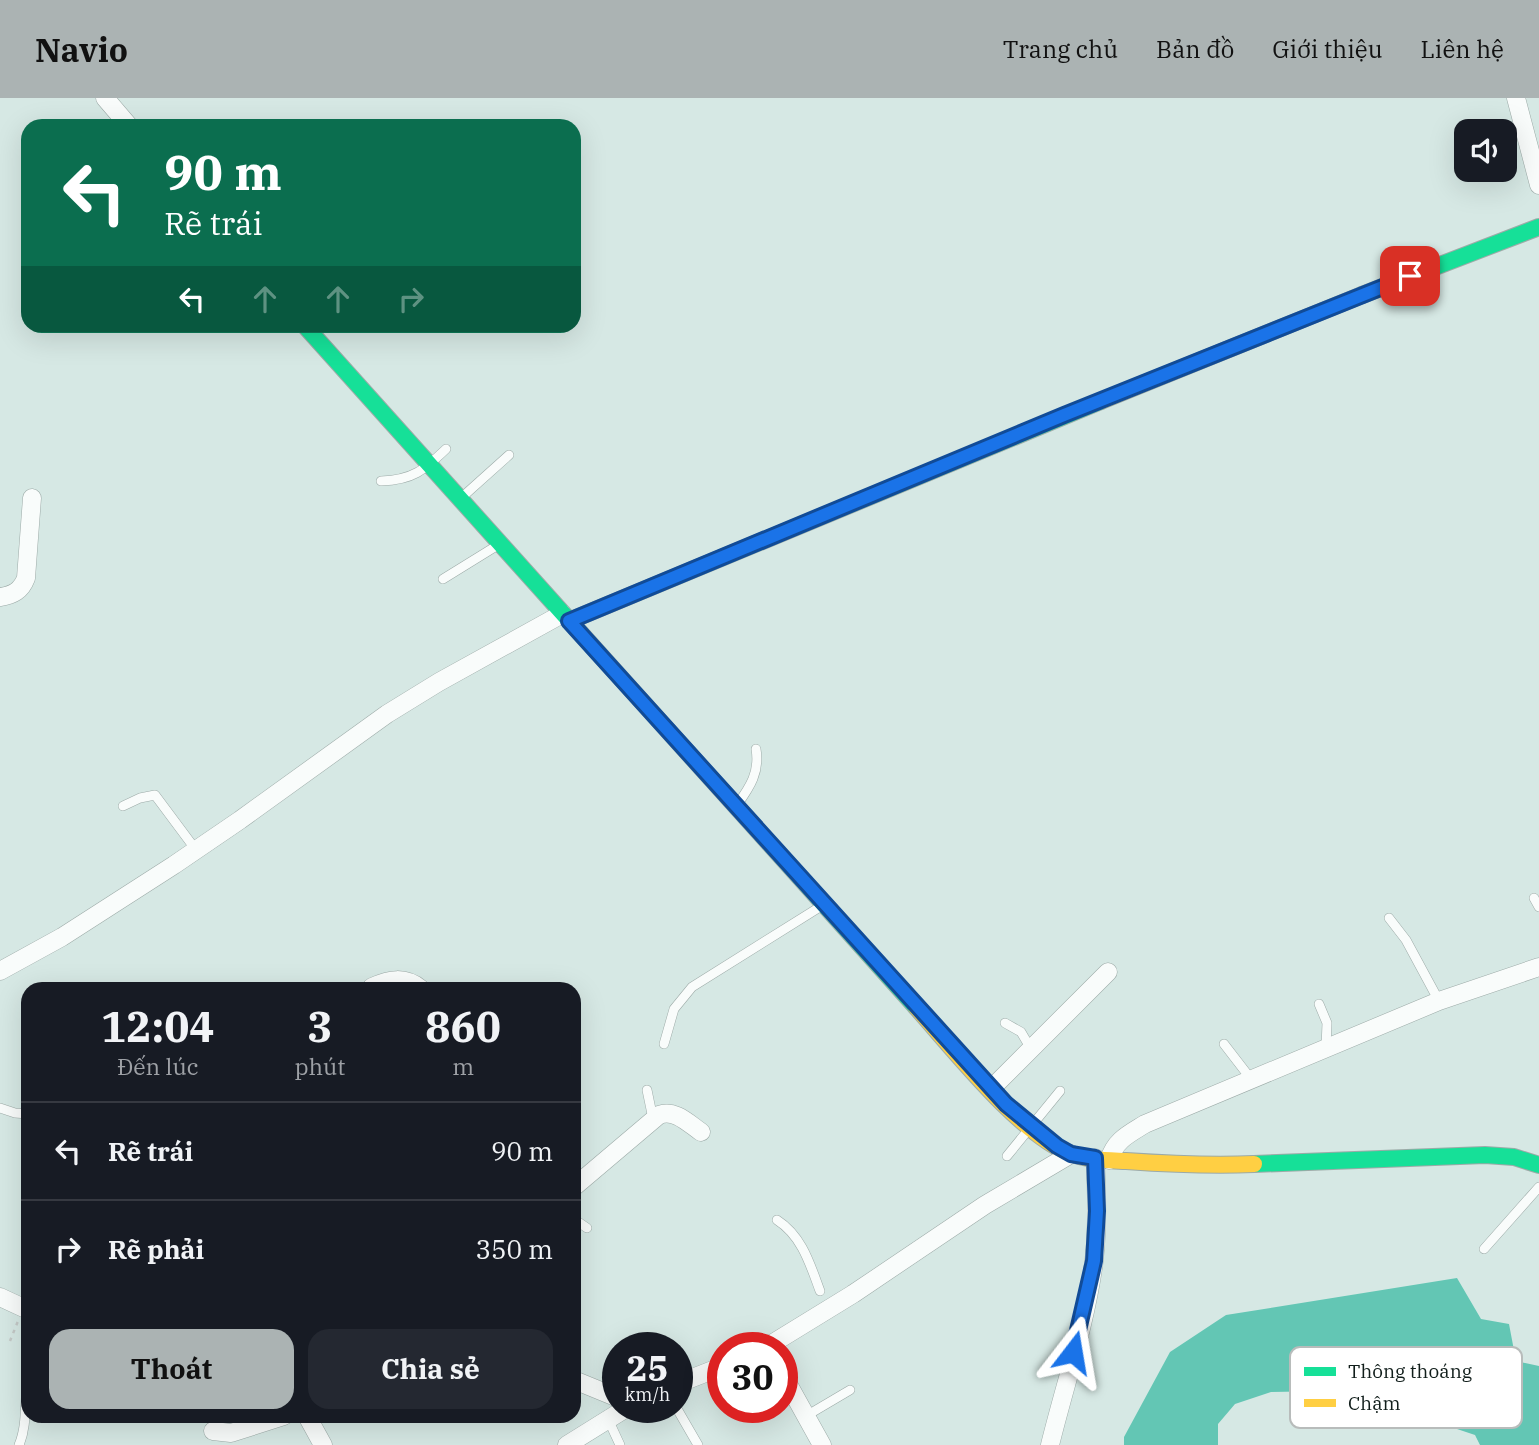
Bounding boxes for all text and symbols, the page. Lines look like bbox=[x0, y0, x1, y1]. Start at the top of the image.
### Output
text: Navio bbox=[35, 28, 128, 71]
text: Trang chủ bbox=[1003, 33, 1118, 65]
text: Bản đồ bbox=[1156, 33, 1234, 65]
text: Giới thiệu bbox=[1272, 33, 1383, 65]
text: Liên hệ bbox=[1421, 33, 1504, 65]
map controls bbox=[1454, 119, 1517, 182]
button: sound bbox=[1454, 119, 1517, 182]
text: 90 m bbox=[164, 140, 282, 203]
icon: left bbox=[49, 147, 140, 238]
text: Rẽ trái bbox=[164, 202, 263, 244]
pin bbox=[1380, 246, 1440, 306]
icon: arrive bbox=[1391, 257, 1429, 295]
icon: left bbox=[173, 280, 211, 318]
icon: ahead bbox=[246, 280, 284, 318]
icon: ahead bbox=[319, 280, 357, 318]
icon: right bbox=[392, 280, 430, 318]
text: 12:04 bbox=[101, 999, 215, 1054]
text: 3 bbox=[307, 999, 333, 1054]
text: 860 bbox=[425, 999, 501, 1054]
text: Đến lúc bbox=[117, 1051, 199, 1081]
text: phút bbox=[295, 1051, 345, 1081]
text: m bbox=[452, 1051, 474, 1081]
icon: left bbox=[49, 1132, 87, 1170]
text: Rẽ trái bbox=[108, 1134, 193, 1168]
text: 90 m bbox=[491, 1134, 553, 1168]
icon: right bbox=[49, 1230, 87, 1268]
text: Rẽ phải bbox=[108, 1232, 204, 1266]
text: 350 m bbox=[475, 1232, 553, 1266]
position arrow bbox=[1036, 1315, 1110, 1389]
button: Thoát bbox=[49, 1329, 294, 1409]
button: Chia sẻ bbox=[308, 1329, 553, 1409]
speed limit sign: 30 bbox=[707, 1332, 798, 1423]
text: 25 bbox=[626, 1345, 669, 1391]
legend bbox=[1290, 1347, 1522, 1428]
text: Thông thoáng bbox=[1348, 1359, 1473, 1383]
text: km/h bbox=[625, 1383, 670, 1406]
text: Chậm bbox=[1348, 1391, 1401, 1415]

